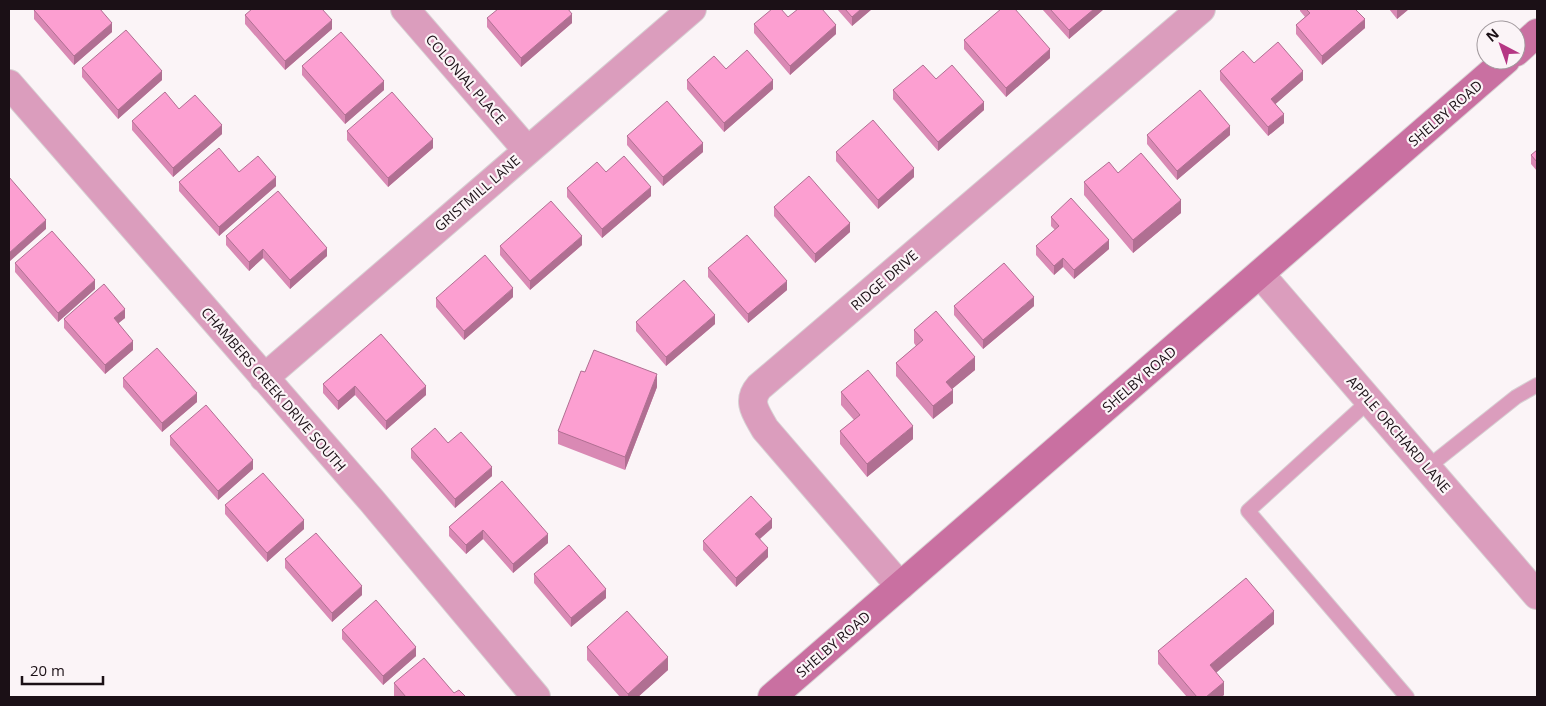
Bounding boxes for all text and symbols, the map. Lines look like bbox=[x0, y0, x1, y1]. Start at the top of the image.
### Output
north arrow bbox=[1476, 20, 1526, 70]
text: N bbox=[1482, 24, 1503, 46]
street label: COLONIAL PLACE bbox=[422, 30, 510, 128]
street label: SHELBY ROAD bbox=[1404, 76, 1486, 150]
street label: GRISTMILL LANE bbox=[430, 151, 524, 235]
street label: RIDGE DRIVE bbox=[846, 246, 922, 314]
street label: CHAMBERS CREEK DRIVE SOUTH bbox=[197, 303, 351, 475]
street label: SHELBY ROAD bbox=[1098, 342, 1180, 416]
street label: APPLE ORCHARD LANE bbox=[1343, 372, 1455, 496]
street label: SHELBY ROAD bbox=[792, 607, 874, 681]
scale bar bbox=[22, 654, 104, 686]
text: 20 m bbox=[30, 660, 65, 680]

